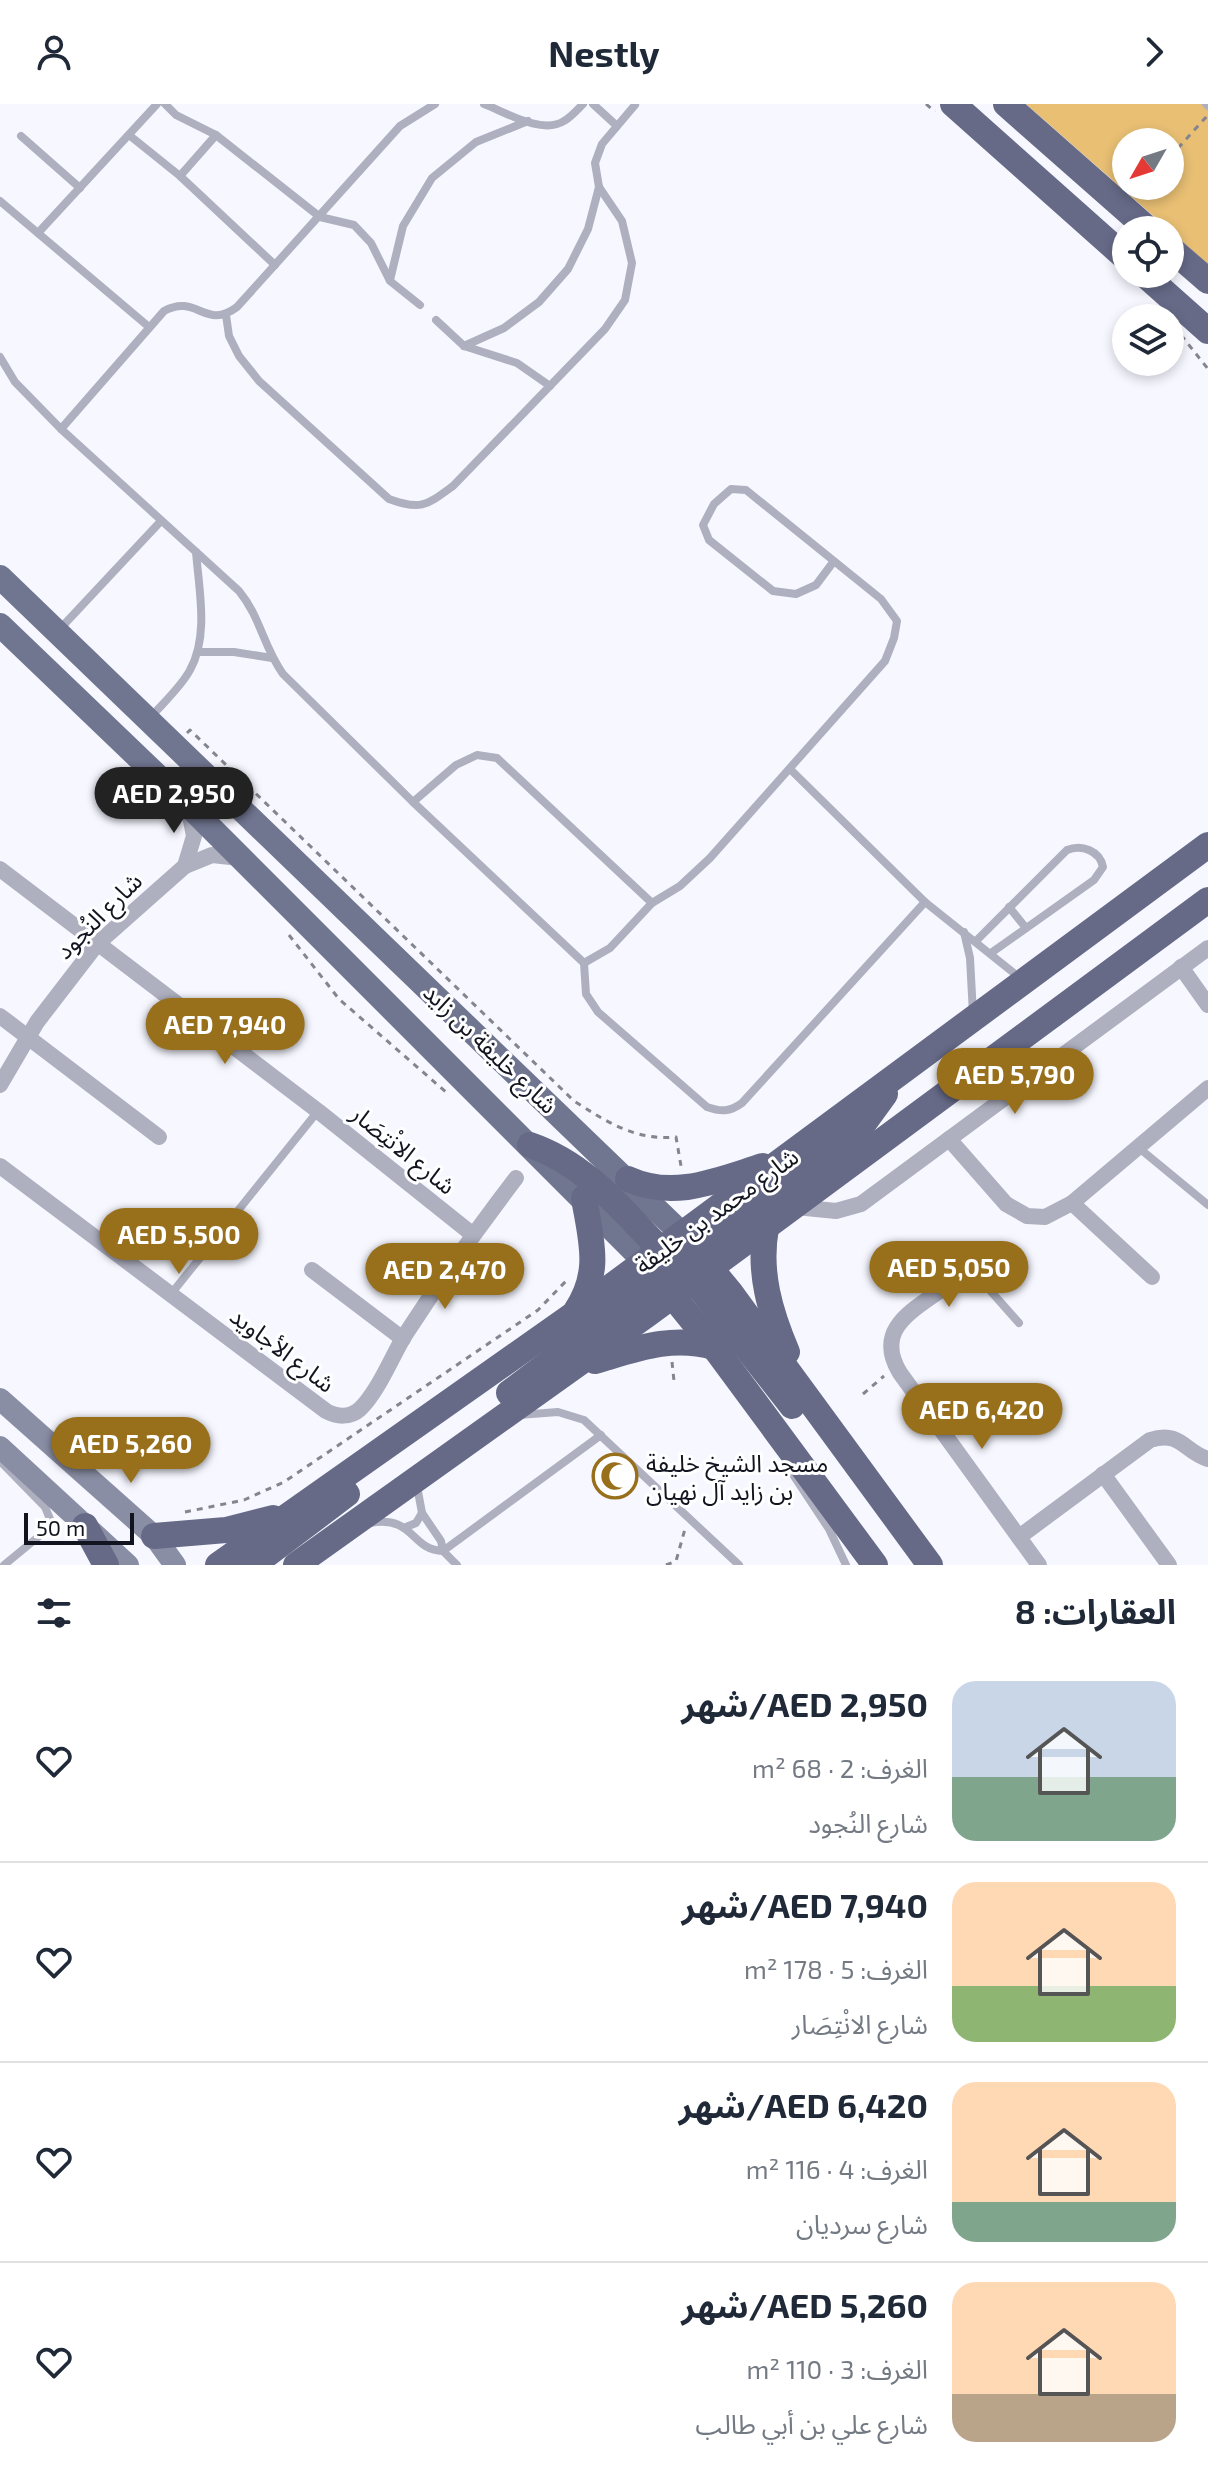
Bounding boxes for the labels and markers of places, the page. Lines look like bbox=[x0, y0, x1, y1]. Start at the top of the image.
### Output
pin: AED 2,950 bbox=[82, 767, 266, 835]
pin: AED 7,940 bbox=[133, 998, 317, 1066]
pin: AED 5,790 bbox=[923, 1048, 1107, 1116]
pin: AED 5,500 bbox=[87, 1208, 271, 1276]
pin: AED 5,050 bbox=[857, 1241, 1041, 1309]
pin: AED 2,470 bbox=[353, 1243, 537, 1311]
pin: AED 6,420 bbox=[890, 1383, 1074, 1451]
pin: AED 5,260 bbox=[39, 1417, 223, 1485]
place label: مسجد الشيخ خليفة بن زايد آل نهيان bbox=[646, 1448, 828, 1506]
mosque icon: مسجد الشيخ خليفة بن زايد آل نهيان bbox=[591, 1452, 639, 1500]

